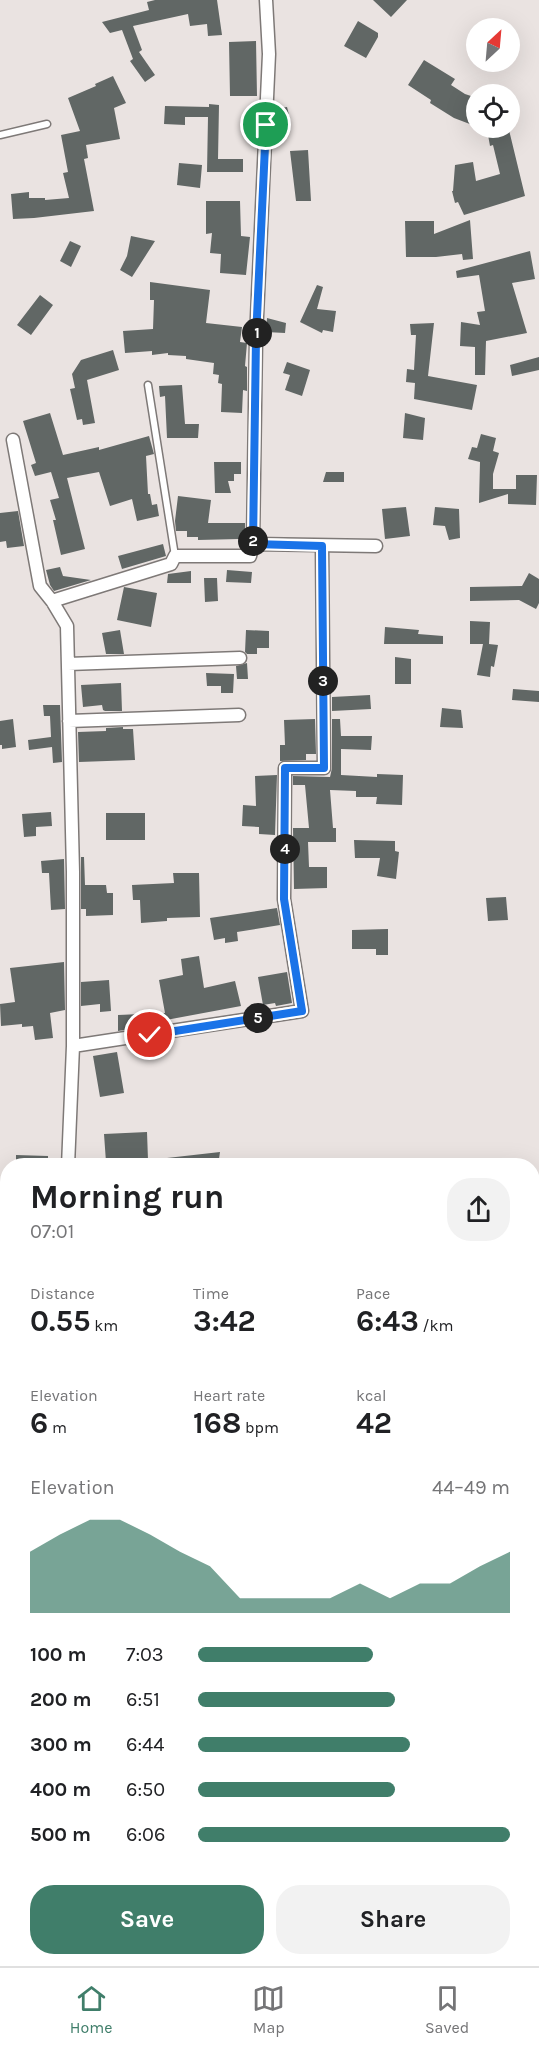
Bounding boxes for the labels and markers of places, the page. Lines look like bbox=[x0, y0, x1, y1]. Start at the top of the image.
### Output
pin bbox=[240, 99, 291, 150]
pin: 1 bbox=[242, 318, 272, 348]
pin: 2 bbox=[238, 526, 268, 556]
pin: 3 bbox=[308, 666, 338, 696]
pin: 4 bbox=[270, 834, 300, 864]
pin: 5 bbox=[243, 1003, 273, 1033]
pin bbox=[124, 1009, 175, 1060]

